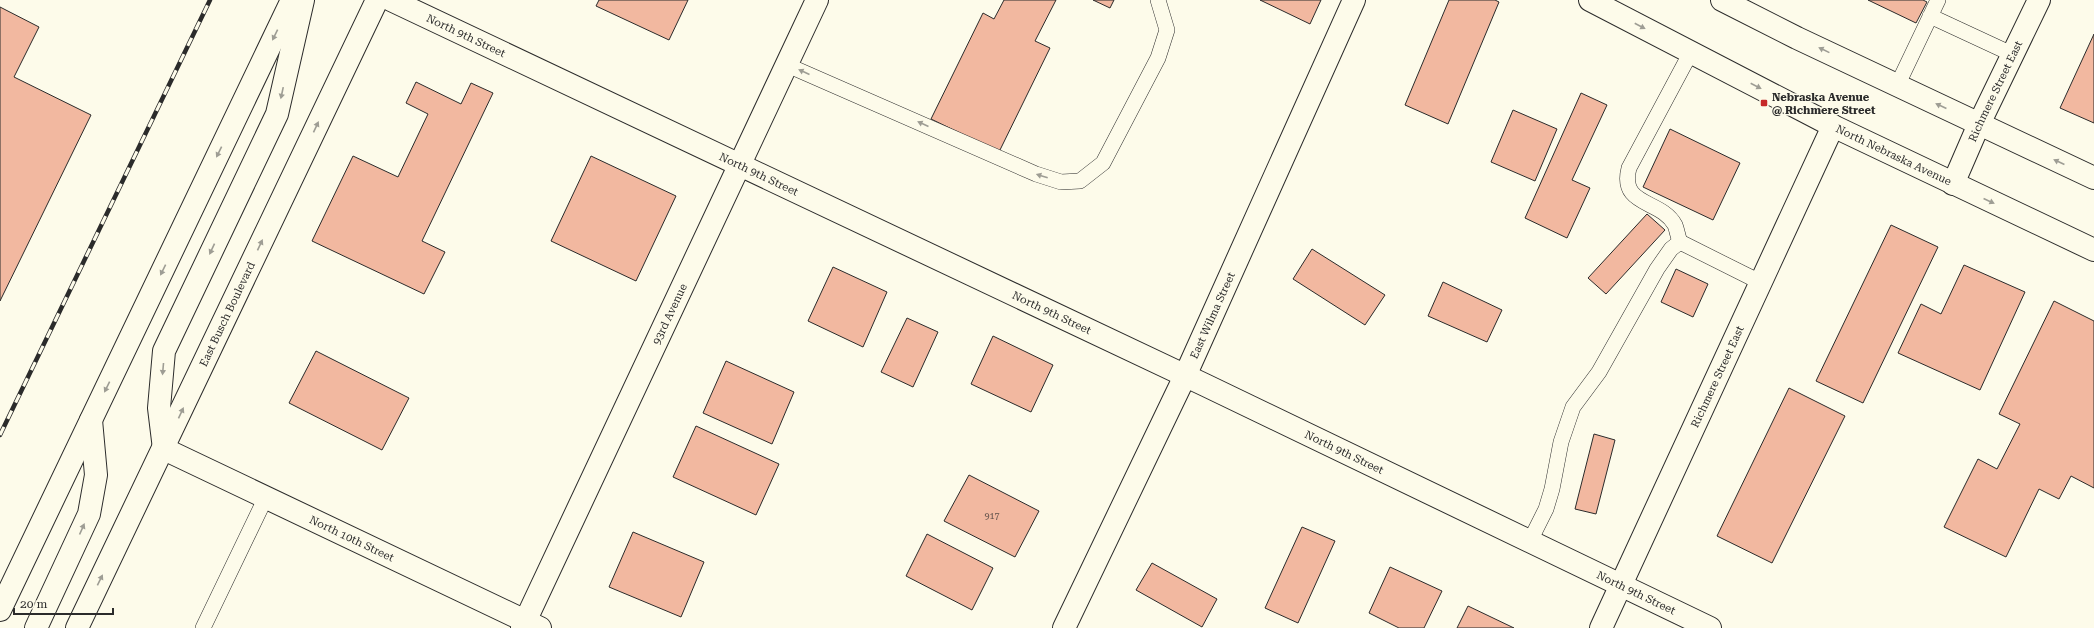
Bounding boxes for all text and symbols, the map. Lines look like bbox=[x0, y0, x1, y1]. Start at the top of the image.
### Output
street label: North 9th Street bbox=[424, 11, 508, 60]
one-way arrow bbox=[1634, 22, 1646, 29]
one-way arrow bbox=[272, 30, 278, 41]
street label: Richmere Street East bbox=[1966, 38, 2025, 144]
one-way arrow bbox=[1818, 47, 1829, 53]
one-way arrow bbox=[798, 69, 809, 75]
one-way arrow bbox=[1750, 82, 1761, 89]
one-way arrow bbox=[278, 86, 284, 99]
place label: Nebraska Avenue @ Richmere Street bbox=[1772, 91, 1876, 117]
marker: Nebraska Avenue @ Richmere Street bbox=[1759, 98, 1769, 108]
one-way arrow bbox=[1935, 103, 1947, 109]
one-way arrow bbox=[313, 121, 319, 133]
one-way arrow bbox=[916, 121, 928, 127]
street label: North Nebraska Avenue bbox=[1834, 122, 1954, 188]
one-way arrow bbox=[216, 147, 222, 158]
street label: North 9th Street bbox=[717, 150, 801, 198]
one-way arrow bbox=[2053, 159, 2064, 165]
one-way arrow bbox=[1036, 173, 1048, 179]
one-way arrow bbox=[1983, 198, 1994, 204]
one-way arrow bbox=[257, 239, 263, 250]
one-way arrow bbox=[209, 244, 215, 255]
street label: East Busch Boulevard bbox=[196, 259, 258, 368]
one-way arrow bbox=[160, 264, 166, 275]
street label: East Wilma Street bbox=[1187, 270, 1237, 361]
street label: 93rd Avenue bbox=[650, 281, 689, 347]
street label: North 9th Street bbox=[1010, 288, 1093, 337]
street label: Richmere Street East bbox=[1688, 324, 1746, 429]
one-way arrow bbox=[159, 363, 166, 375]
one-way arrow bbox=[104, 381, 110, 393]
one-way arrow bbox=[178, 407, 184, 418]
street label: North 9th Street bbox=[1303, 428, 1386, 477]
house number: 917 bbox=[984, 511, 1000, 521]
street label: North 10th Street bbox=[307, 513, 396, 564]
one-way arrow bbox=[79, 523, 85, 535]
street label: North 9th Street bbox=[1595, 568, 1678, 617]
one-way arrow bbox=[97, 575, 103, 586]
scale bar bbox=[14, 590, 113, 616]
text: 20 m bbox=[20, 597, 47, 611]

